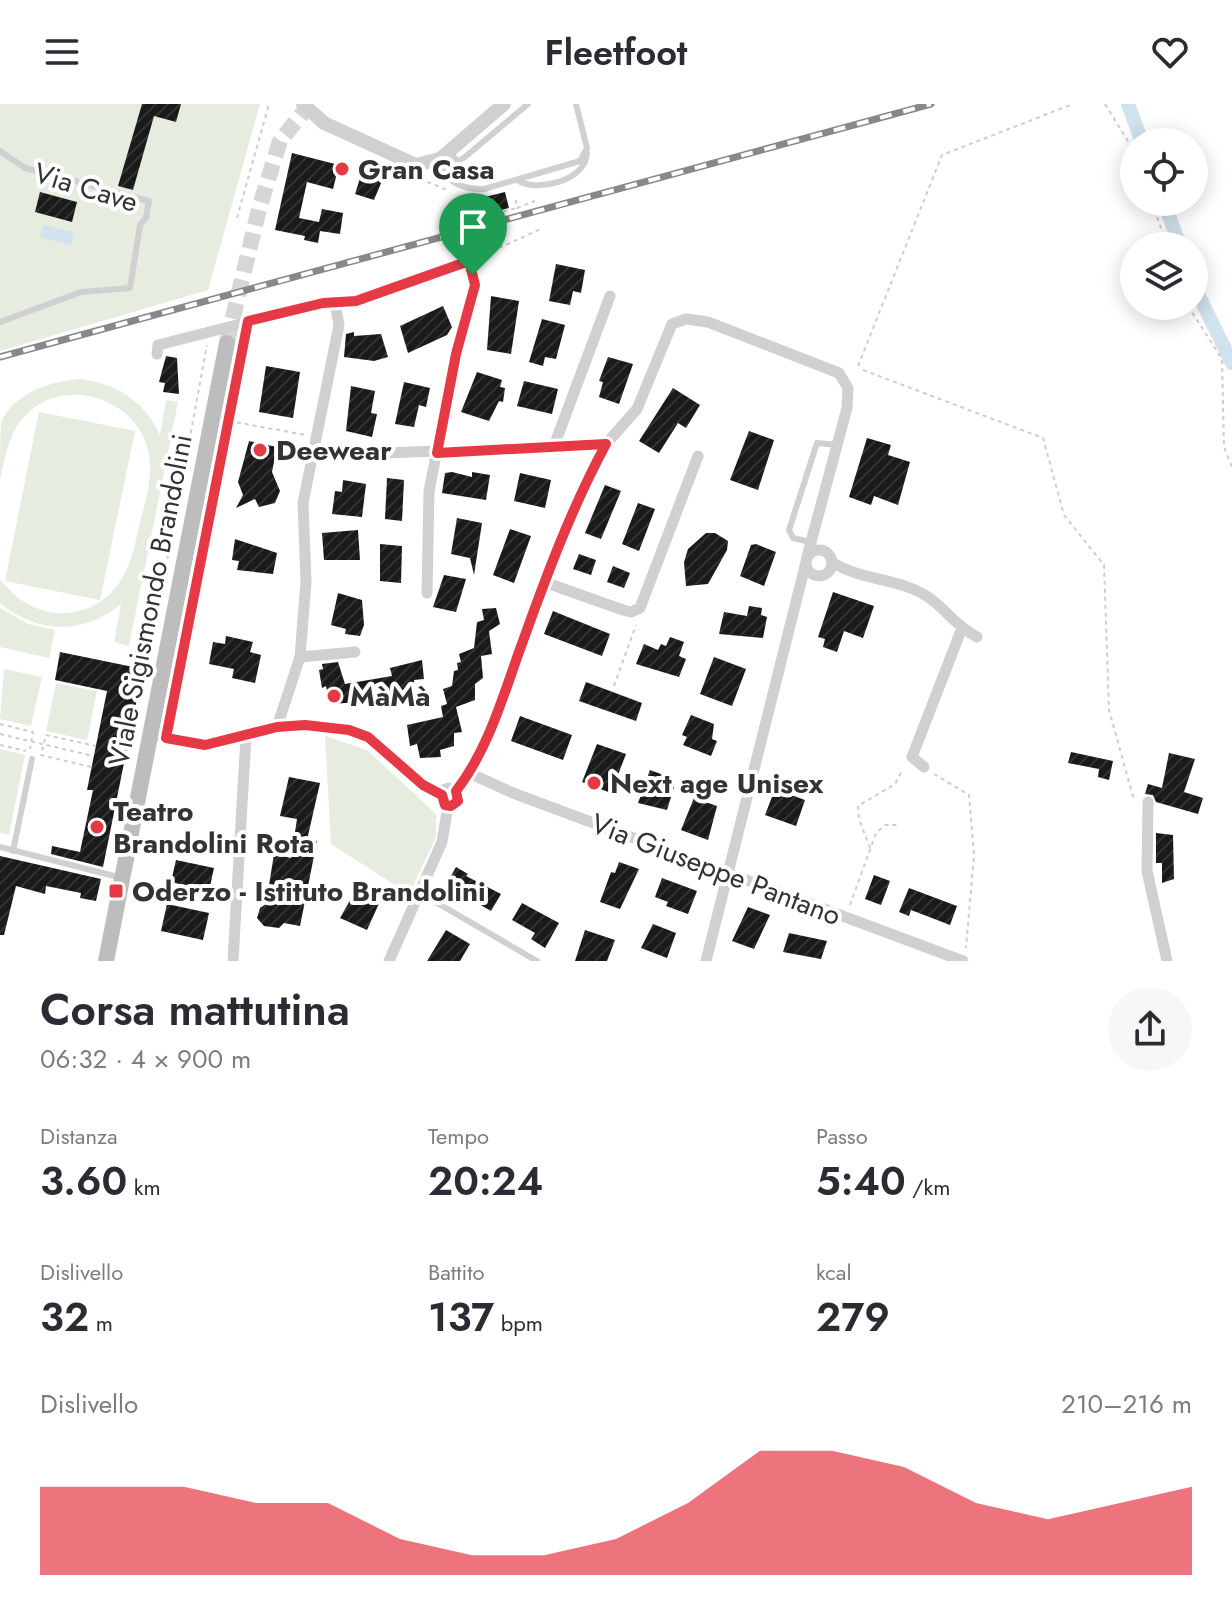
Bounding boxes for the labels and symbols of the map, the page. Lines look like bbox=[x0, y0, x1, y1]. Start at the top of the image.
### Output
place label: Gran Casa bbox=[358, 149, 494, 190]
street label: Via Cave bbox=[29, 152, 143, 223]
marker: Gran Casa bbox=[333, 160, 351, 178]
pin bbox=[439, 193, 507, 275]
place label: Deewear bbox=[276, 430, 392, 471]
street label: Viale Sigismondo Brandolini bbox=[98, 431, 203, 770]
marker: Deewear bbox=[251, 441, 269, 459]
place label: MàMà bbox=[350, 676, 430, 717]
marker: MàMà bbox=[325, 687, 343, 705]
place label: Next age Unisex bbox=[610, 763, 824, 804]
marker: Next age Unisex bbox=[585, 774, 603, 792]
place label: Teatro Brandolini Rota bbox=[113, 791, 314, 864]
street label: Via Giuseppe Pantano bbox=[585, 803, 847, 936]
marker: Teatro Brandolini Rota bbox=[88, 818, 106, 836]
place label: Oderzo - Istituto Brandolini bbox=[132, 871, 486, 912]
marker: Oderzo - Istituto Brandolini bbox=[107, 882, 125, 900]

